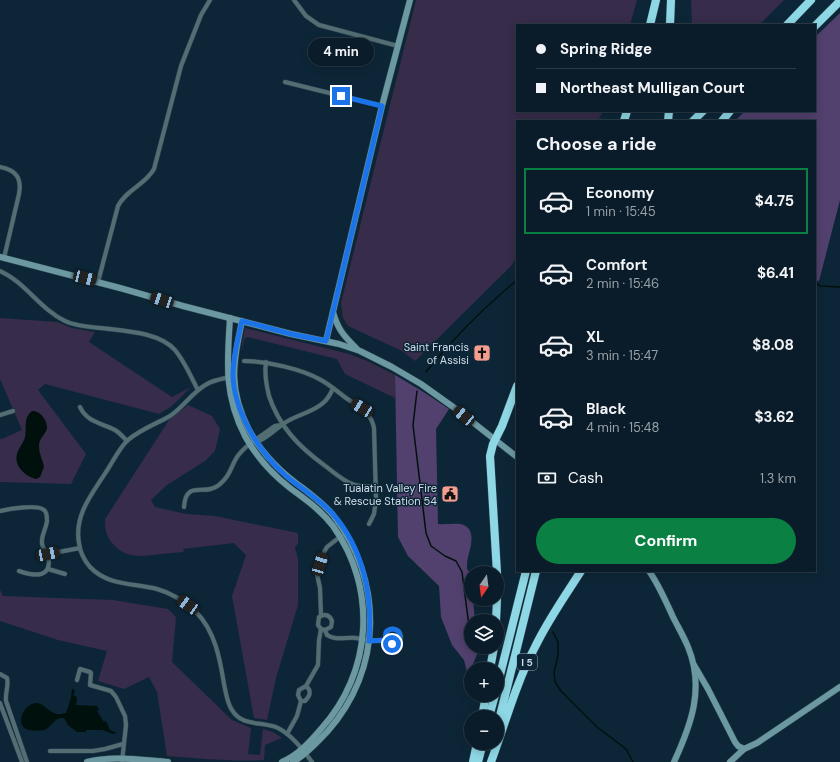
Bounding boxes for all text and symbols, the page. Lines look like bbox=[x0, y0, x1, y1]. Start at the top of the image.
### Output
callout: 4 min bbox=[308, 38, 374, 66]
text: Spring Ridge bbox=[560, 39, 652, 59]
text: 4 min bbox=[323, 43, 359, 60]
text: Northeast Mulligan Court bbox=[560, 78, 745, 98]
route end bbox=[332, 87, 350, 105]
text: Choose a ride bbox=[536, 132, 657, 156]
icon: car bbox=[538, 183, 574, 219]
text: Economy bbox=[586, 183, 654, 203]
text: $4.75 bbox=[755, 191, 794, 211]
text: 1 min · 15:45 bbox=[586, 203, 656, 220]
icon: car bbox=[538, 255, 574, 291]
text: Comfort bbox=[586, 255, 647, 275]
text: $6.41 bbox=[757, 263, 794, 283]
car bbox=[72, 269, 98, 287]
text: 2 min · 15:46 bbox=[586, 275, 659, 292]
car bbox=[149, 291, 175, 309]
icon: car bbox=[538, 327, 574, 363]
text: XL bbox=[586, 327, 604, 347]
text: $8.08 bbox=[752, 335, 794, 355]
place label: Saint Francis of Assisi bbox=[404, 340, 469, 367]
church icon: Saint Francis of Assisi bbox=[472, 343, 492, 363]
text: 3 min · 15:47 bbox=[586, 347, 658, 364]
car bbox=[349, 397, 375, 419]
icon: car bbox=[538, 399, 574, 435]
text: Black bbox=[586, 399, 626, 419]
car bbox=[451, 404, 477, 428]
text: $3.62 bbox=[755, 407, 794, 427]
text: 4 min · 15:48 bbox=[586, 419, 659, 436]
icon: cash bbox=[536, 467, 558, 489]
text: Cash bbox=[568, 468, 603, 488]
text: 1.3 km bbox=[760, 470, 796, 487]
place label: Tualatin Valley Fire & Rescue Station 54 bbox=[334, 481, 437, 508]
public building icon: Tualatin Valley Fire & Rescue Station 54 bbox=[440, 484, 460, 504]
button: Confirm bbox=[536, 518, 796, 564]
car bbox=[35, 546, 61, 562]
car bbox=[311, 551, 329, 577]
north arrow bbox=[464, 566, 504, 606]
map controls bbox=[464, 566, 504, 750]
car bbox=[175, 593, 201, 617]
button: layers bbox=[464, 614, 504, 654]
route start bbox=[383, 635, 401, 653]
road number: I 5 bbox=[517, 654, 537, 670]
button: + bbox=[464, 662, 504, 702]
button: − bbox=[464, 710, 504, 750]

